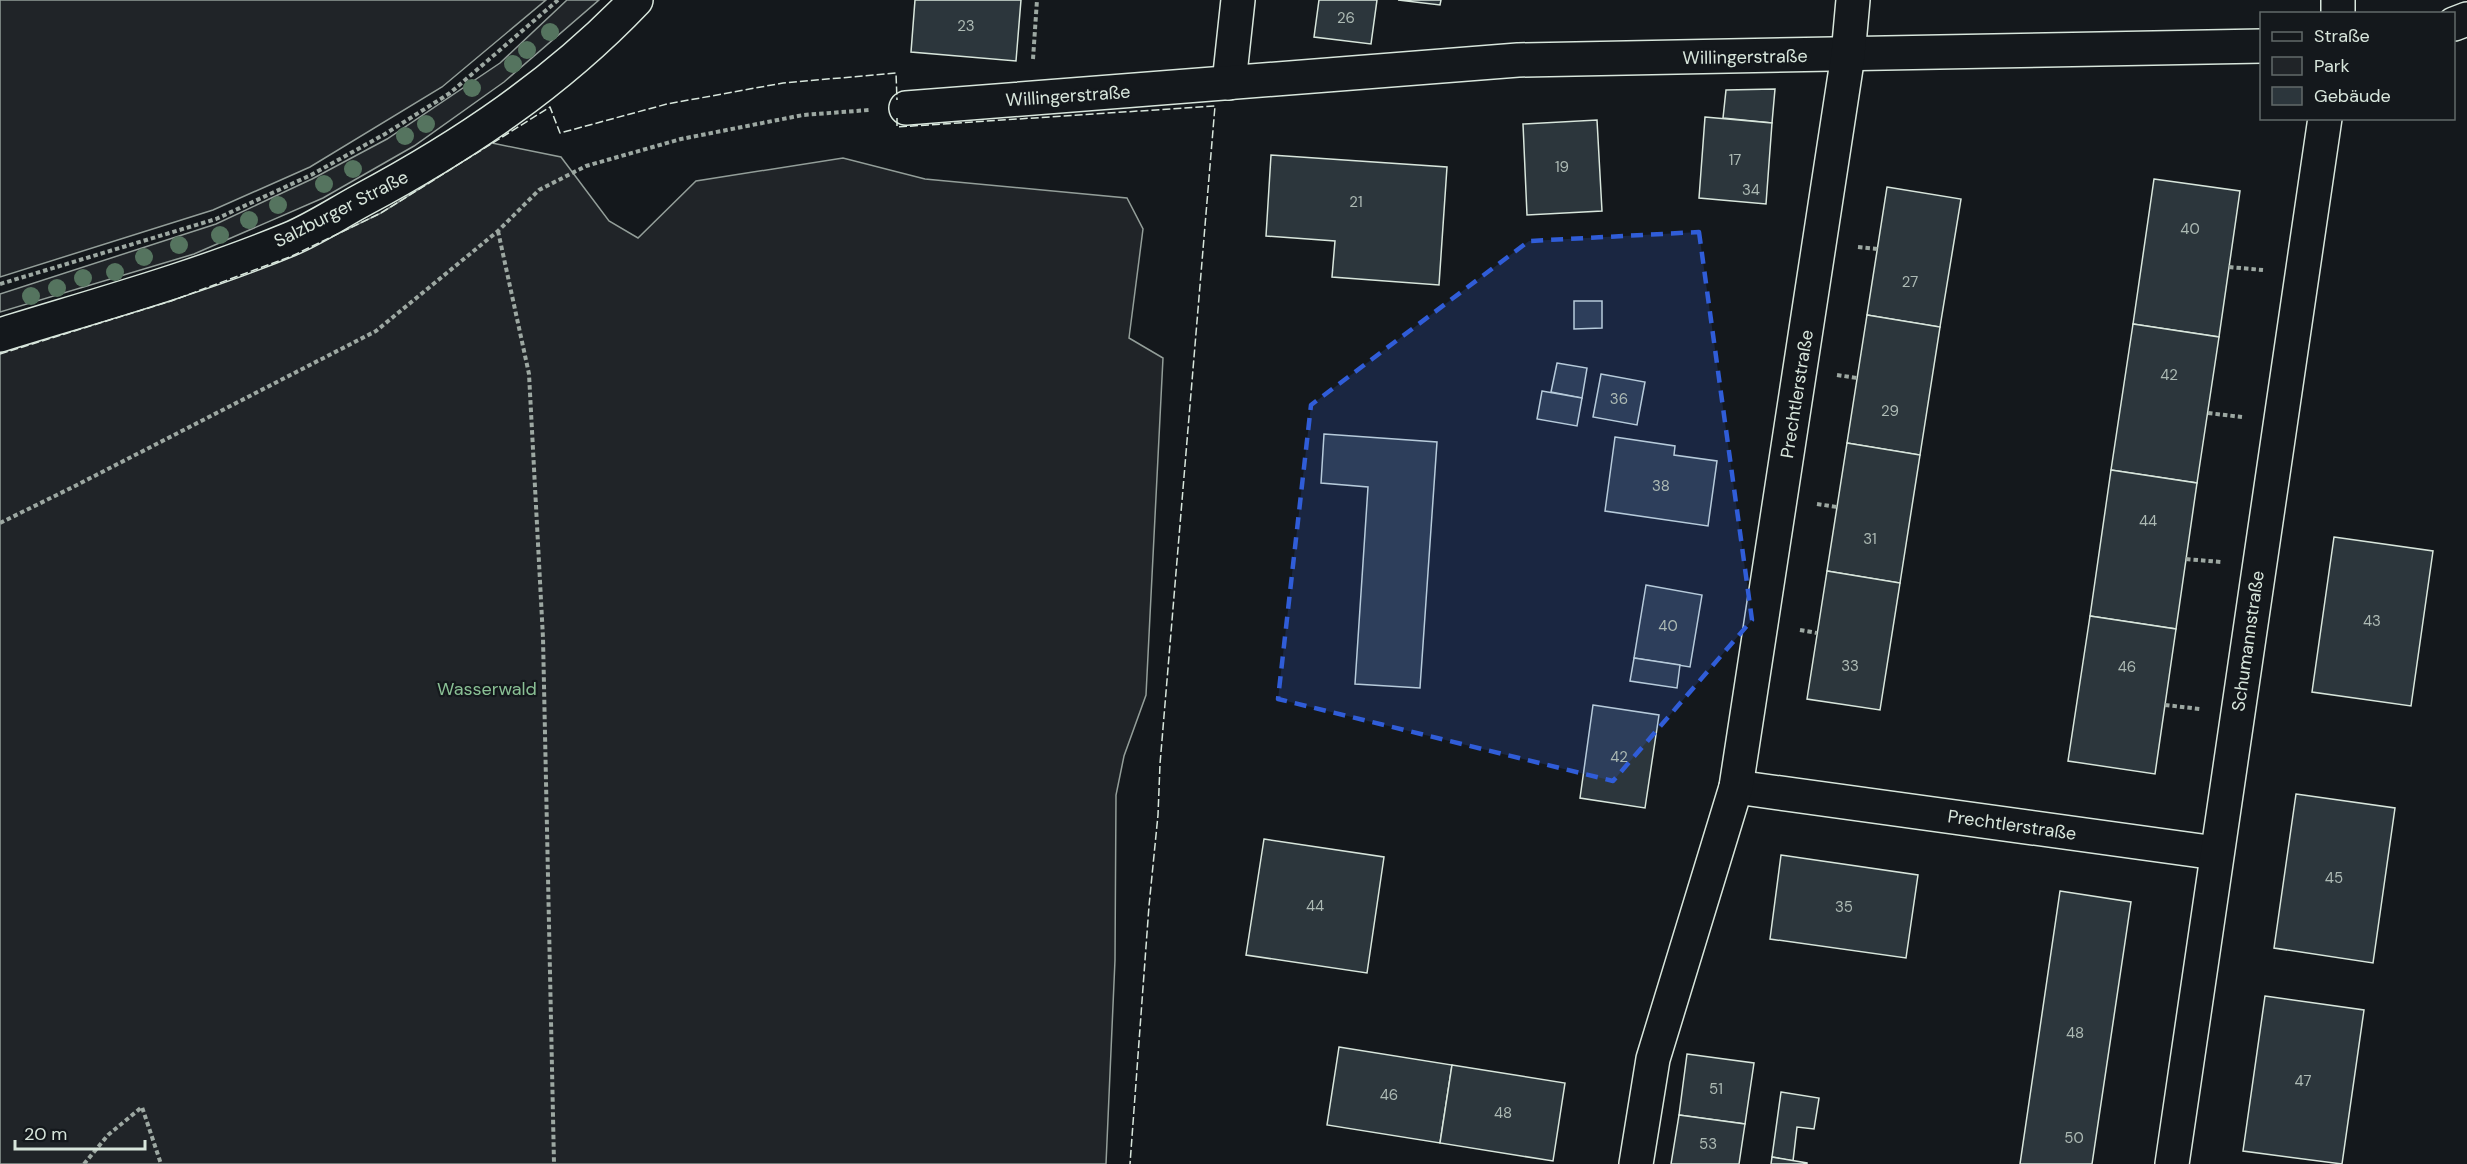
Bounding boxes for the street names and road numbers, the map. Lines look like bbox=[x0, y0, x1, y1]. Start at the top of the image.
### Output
street label: Willingerstraße bbox=[1682, 44, 1808, 70]
street label: Willingerstraße bbox=[1005, 80, 1131, 112]
street label: Salzburger Straße bbox=[270, 165, 412, 253]
street label: Prechtlerstraße bbox=[1775, 328, 1819, 460]
street label: Schumannstraße bbox=[2226, 569, 2270, 713]
street label: Prechtlerstraße bbox=[1946, 804, 2078, 846]

